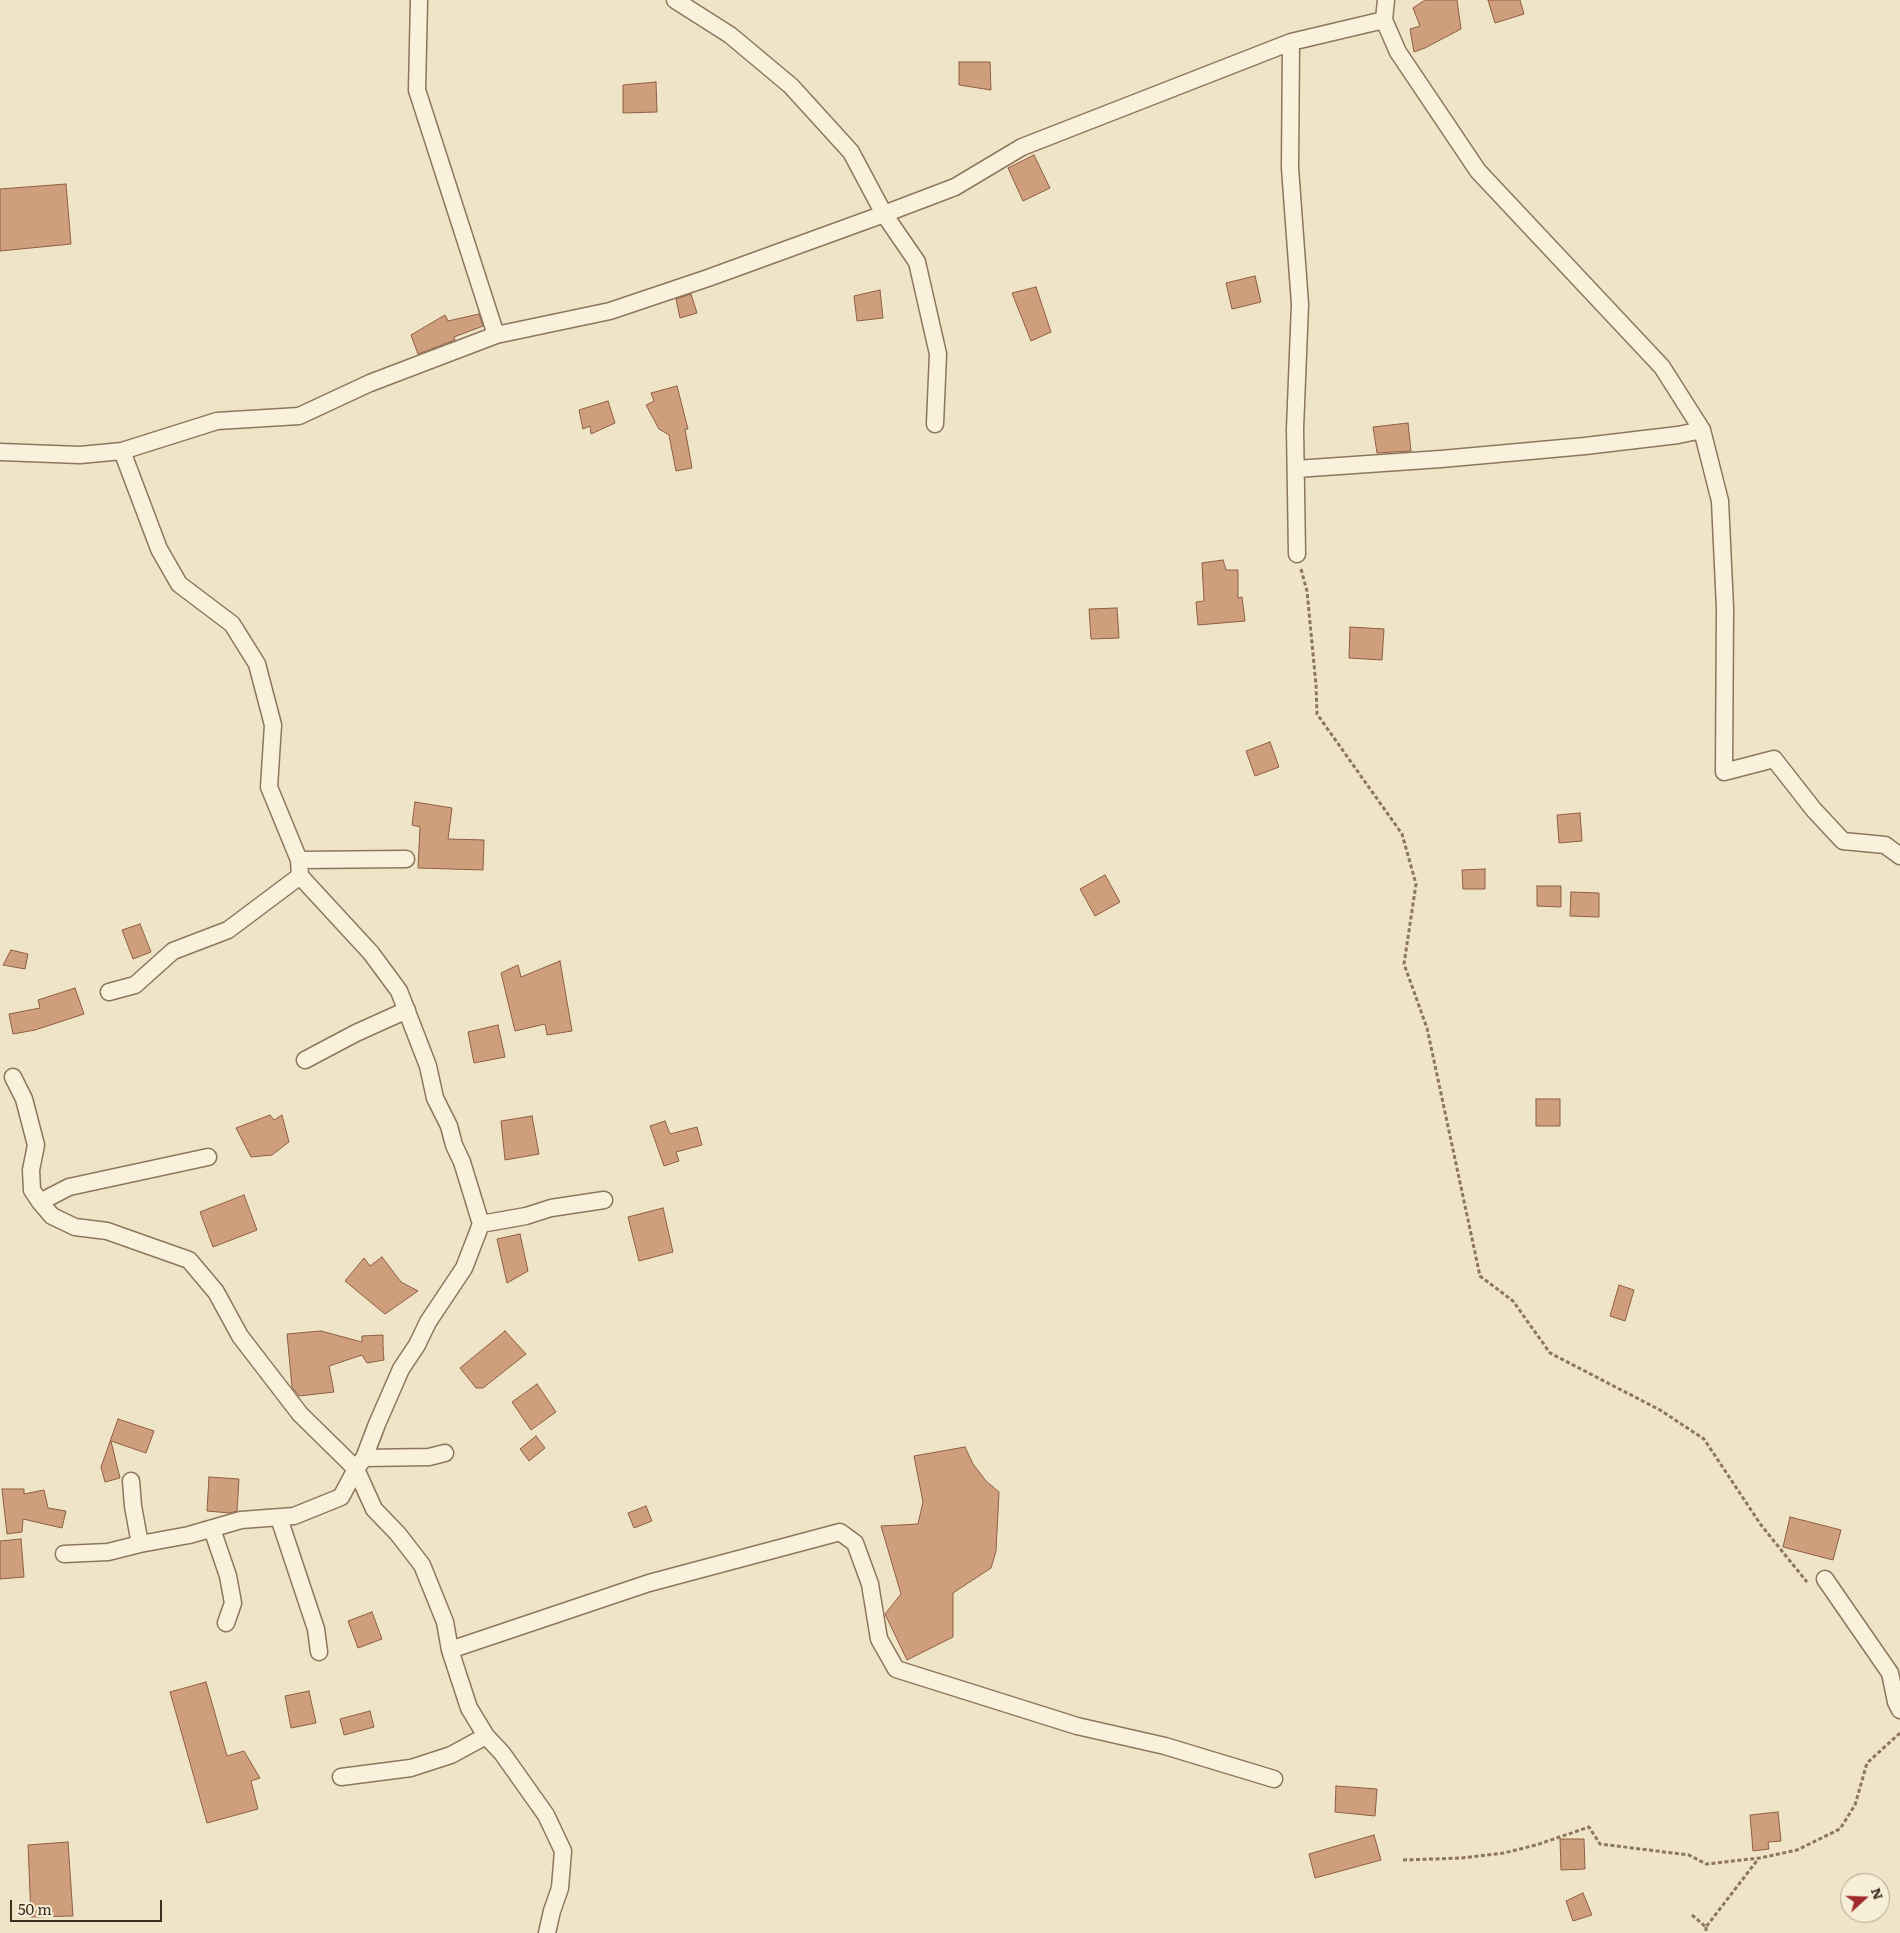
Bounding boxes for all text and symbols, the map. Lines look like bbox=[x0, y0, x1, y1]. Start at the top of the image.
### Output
north arrow bbox=[1840, 1873, 1890, 1923]
text: N bbox=[1867, 1884, 1890, 1902]
scale bar bbox=[12, 1890, 165, 1922]
text: 50 m bbox=[18, 1897, 52, 1920]

